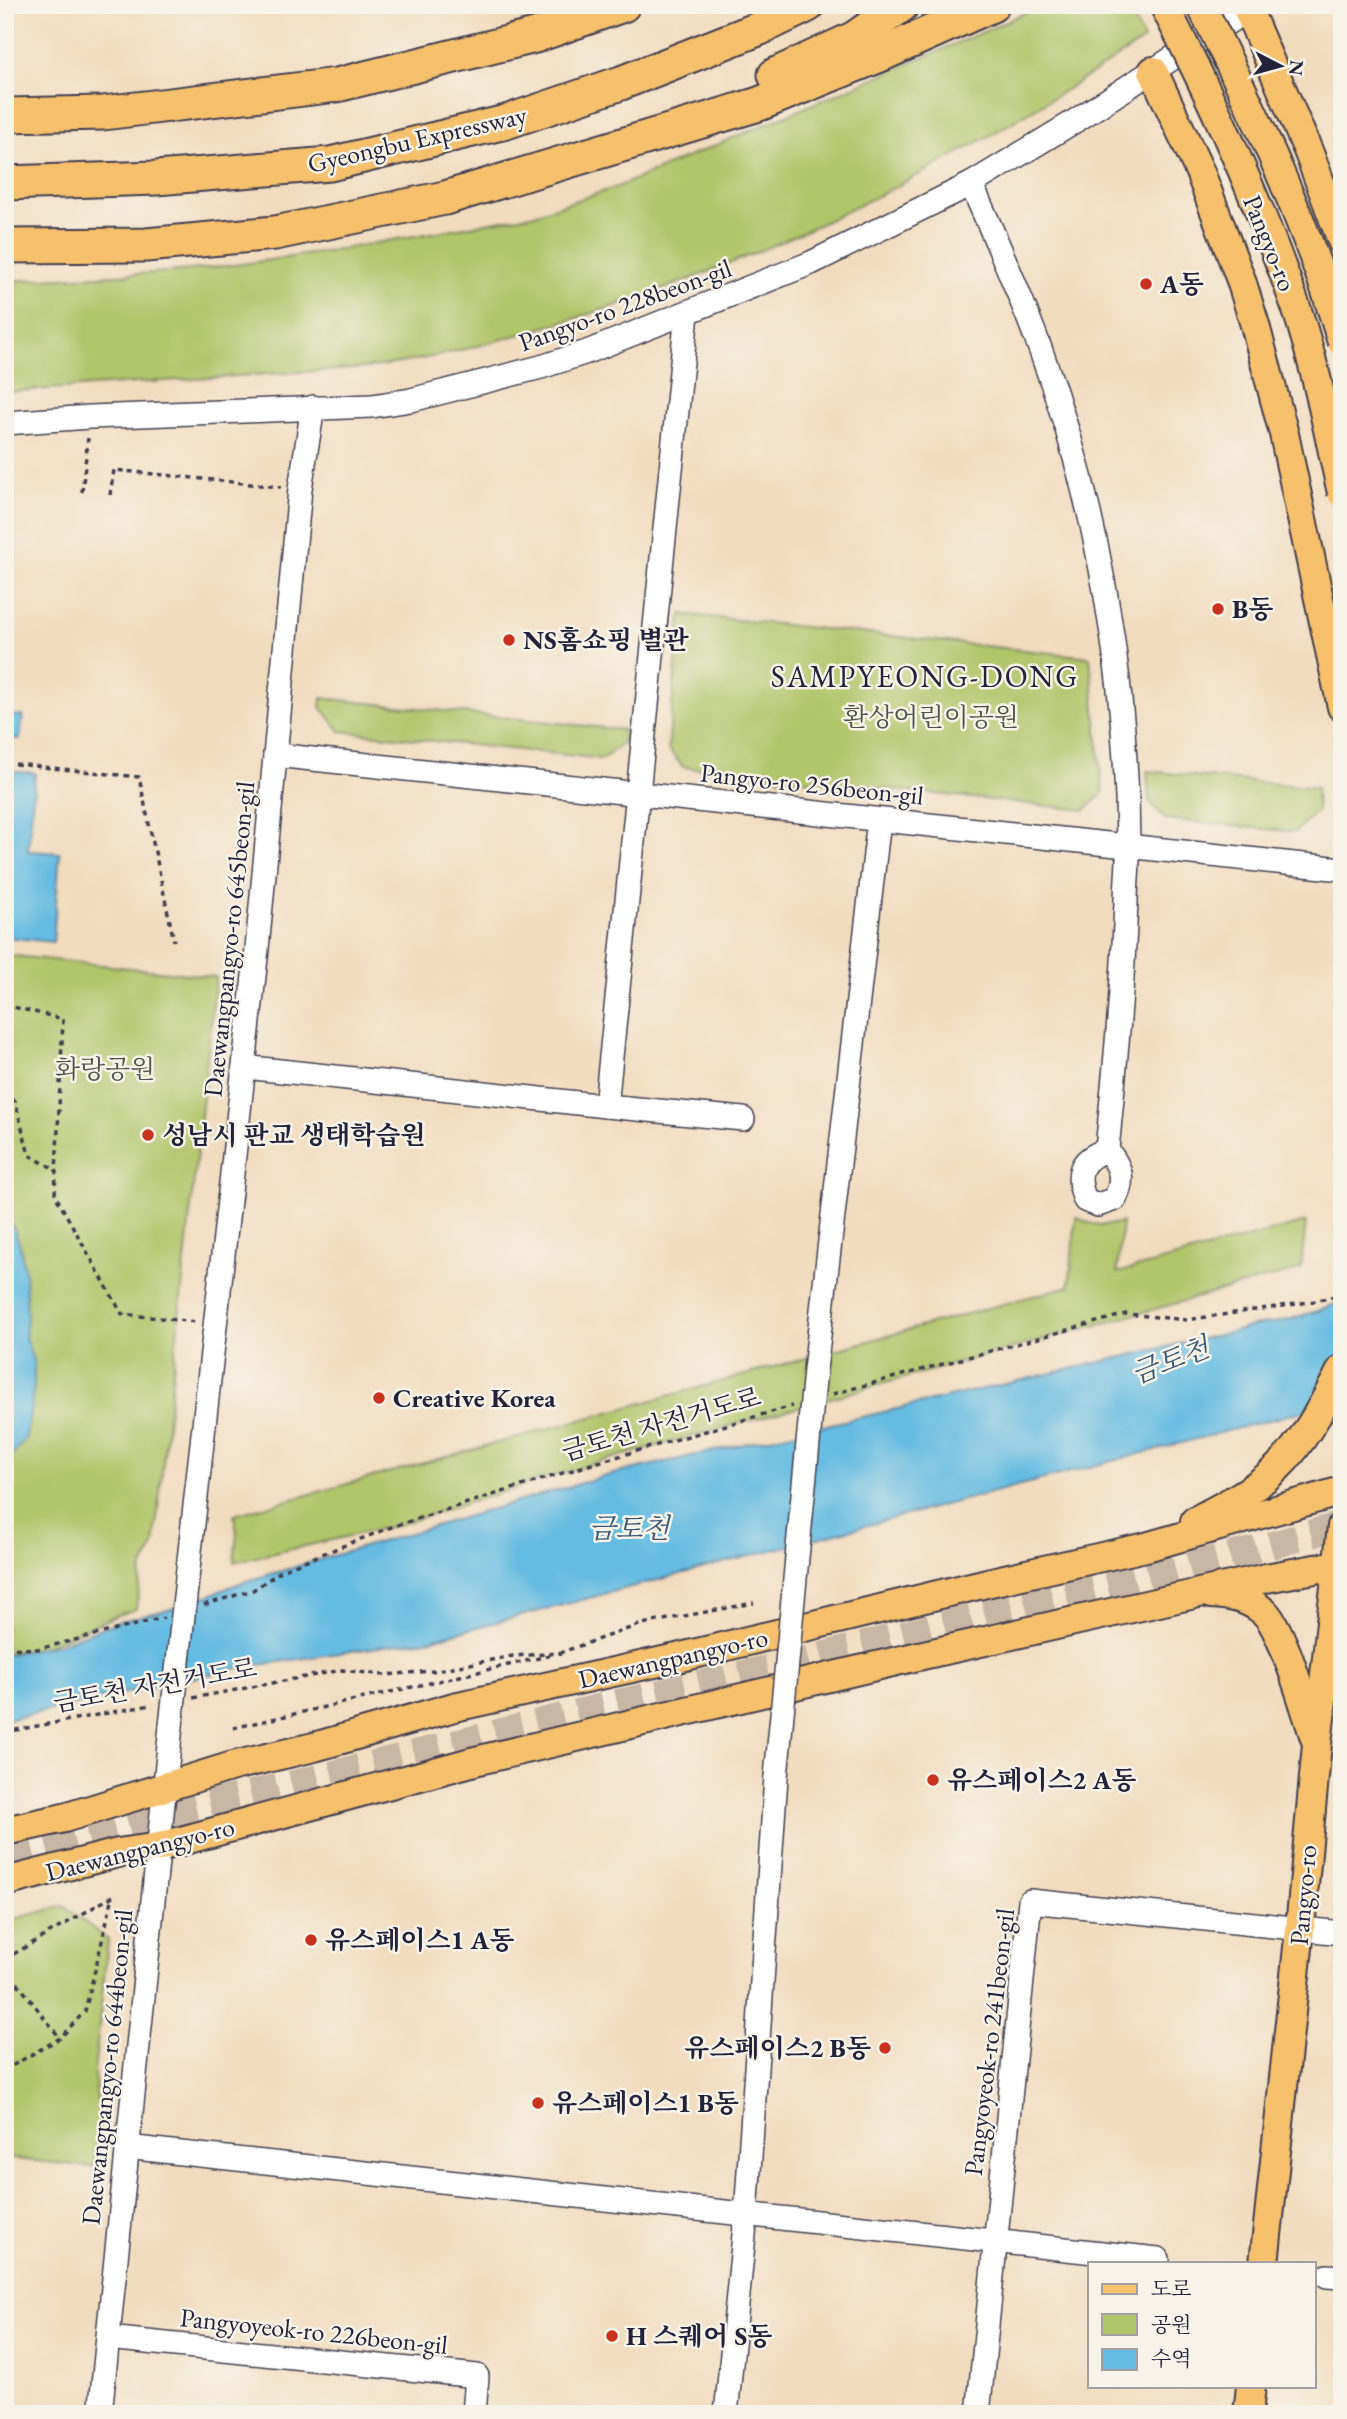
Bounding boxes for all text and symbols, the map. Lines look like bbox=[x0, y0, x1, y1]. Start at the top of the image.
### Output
north arrow bbox=[1246, 32, 1316, 102]
text: N bbox=[1283, 59, 1310, 77]
street label: Gyeongbu Expressway bbox=[304, 97, 530, 181]
street label: Pangyo-ro bbox=[1235, 190, 1305, 296]
street label: Pangyo-ro 228beon-gil bbox=[514, 251, 736, 359]
place label: A동 bbox=[1159, 267, 1204, 301]
marker: A동 bbox=[1138, 276, 1154, 292]
place label: B동 bbox=[1232, 592, 1273, 626]
marker: B동 bbox=[1210, 601, 1226, 617]
place label: NS홈쇼핑 별관 bbox=[523, 623, 690, 657]
marker: NS홈쇼핑 별관 bbox=[501, 632, 517, 648]
district label: SAMPYEONG-DONG bbox=[771, 657, 1079, 696]
park label: 환상어린이공원 bbox=[843, 700, 1019, 734]
street label: Pangyo-ro 256beon-gil bbox=[699, 755, 925, 813]
street label: Daewangpangyo-ro 645beon-gil bbox=[196, 779, 262, 1099]
park label: 화랑공원 bbox=[55, 1052, 155, 1086]
place label: 성남시 판교 생태학습원 bbox=[162, 1118, 425, 1152]
marker: 성남시 판교 생태학습원 bbox=[140, 1127, 156, 1143]
water label: 금토천 bbox=[1126, 1328, 1216, 1391]
street label: 금토천 자전거도로 bbox=[557, 1379, 765, 1469]
place label: Creative Korea bbox=[393, 1381, 556, 1415]
marker: Creative Korea bbox=[371, 1390, 387, 1406]
water label: 금토천 bbox=[588, 1510, 672, 1546]
street label: Daewangpangyo-ro bbox=[575, 1620, 771, 1696]
street label: 금토천 자전거도로 bbox=[51, 1650, 259, 1720]
place label: 유스페이스2 A동 bbox=[947, 1763, 1136, 1797]
marker: 유스페이스2 A동 bbox=[925, 1772, 941, 1788]
street label: Daewangpangyo-ro bbox=[42, 1809, 238, 1889]
street label: Pangyo-ro bbox=[1282, 1843, 1324, 1947]
street label: Pangyoyeok-ro 241beon-gil bbox=[956, 1906, 1022, 2178]
street label: Daewangpangyo-ro 644beon-gil bbox=[74, 1907, 140, 2227]
place label: 유스페이스1 A동 bbox=[325, 1923, 514, 1957]
marker: 유스페이스1 A동 bbox=[303, 1932, 319, 1948]
place label: 유스페이스2 B동 bbox=[684, 2031, 871, 2065]
marker: 유스페이스2 B동 bbox=[877, 2040, 893, 2056]
place label: 유스페이스1 B동 bbox=[552, 2086, 739, 2120]
marker: 유스페이스1 B동 bbox=[530, 2095, 546, 2111]
legend bbox=[1088, 2262, 1316, 2388]
text: 도로 bbox=[1151, 2275, 1192, 2302]
street label: Pangyoyeok-ro 226beon-gil bbox=[178, 2300, 450, 2362]
text: 공원 bbox=[1151, 2311, 1192, 2338]
place label: H 스퀘어 S동 bbox=[626, 2319, 772, 2353]
marker: H 스퀘어 S동 bbox=[604, 2328, 620, 2344]
text: 수역 bbox=[1151, 2345, 1192, 2372]

